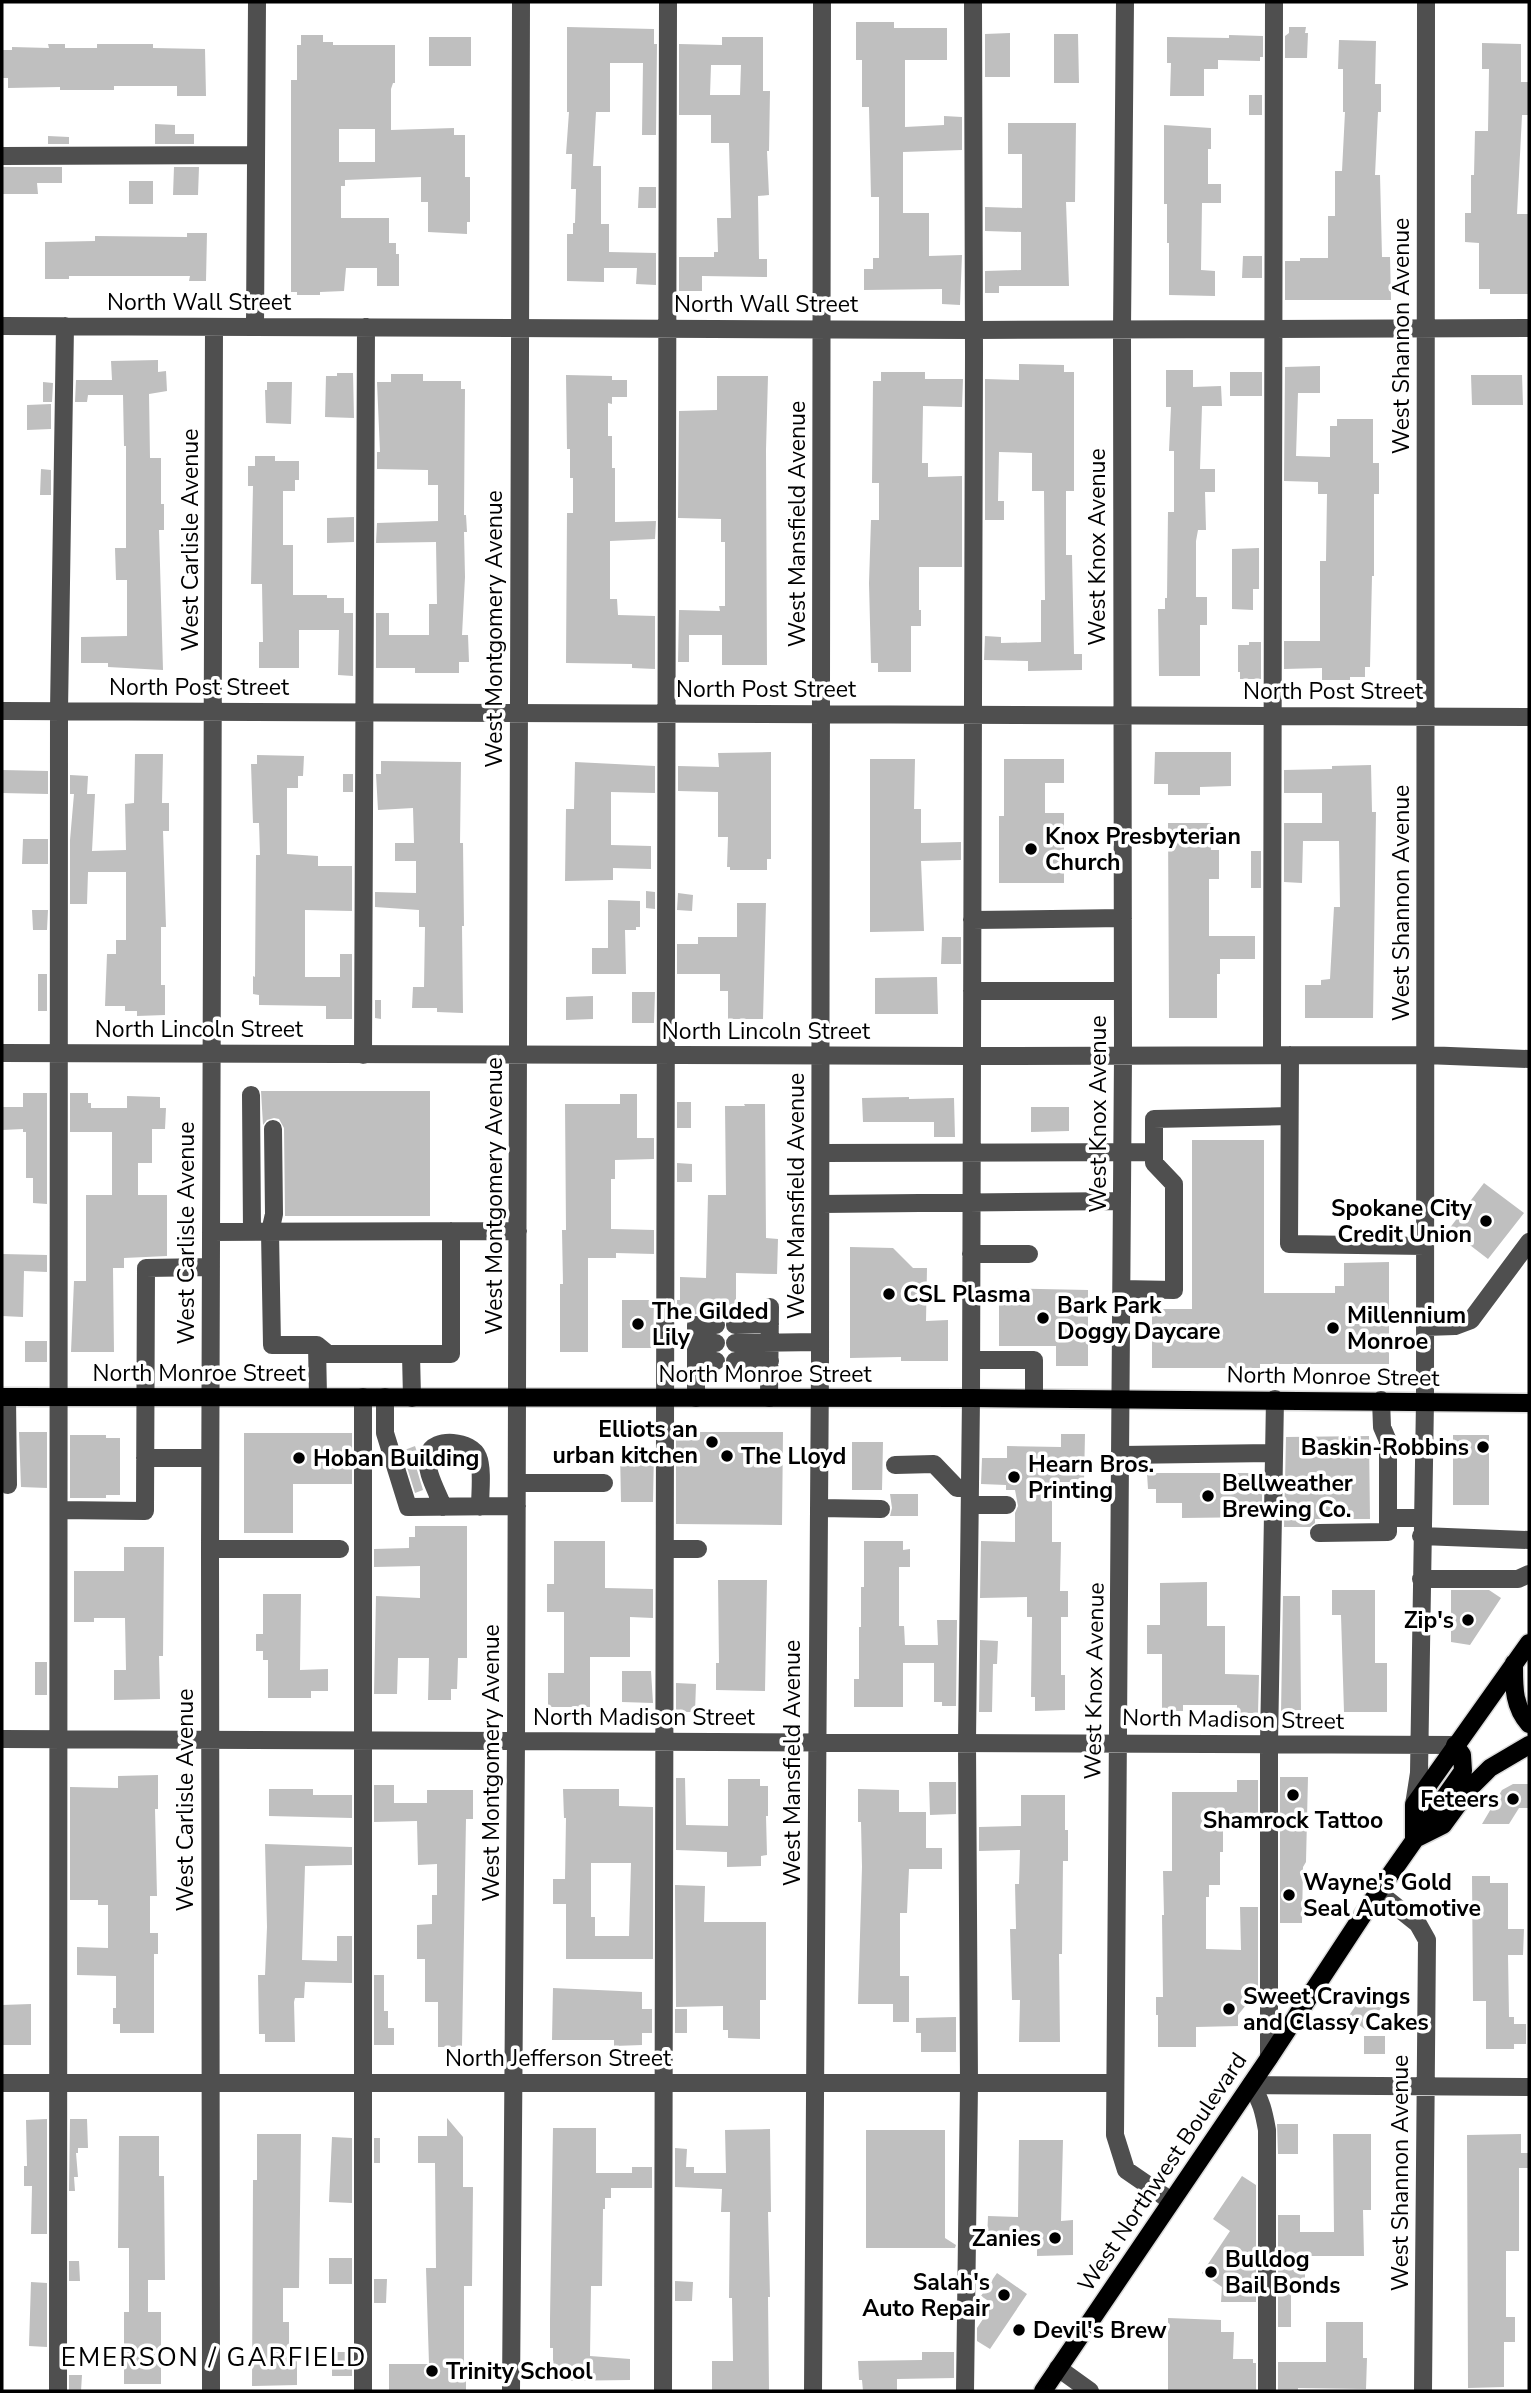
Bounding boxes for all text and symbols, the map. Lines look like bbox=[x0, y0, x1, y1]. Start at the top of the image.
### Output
street label: West Shannon Avenue bbox=[1386, 218, 1417, 454]
street label: North Wall Street bbox=[107, 287, 292, 318]
street label: North Wall Street bbox=[674, 289, 859, 320]
street label: West Mansfield Avenue bbox=[782, 401, 813, 647]
street label: West Carlisle Avenue bbox=[175, 429, 206, 651]
street label: West Knox Avenue bbox=[1082, 448, 1113, 646]
street label: West Montgomery Avenue bbox=[479, 490, 510, 768]
street label: North Post Street bbox=[109, 672, 290, 703]
street label: North Post Street bbox=[676, 674, 857, 705]
street label: North Post Street bbox=[1243, 676, 1424, 707]
street label: West Shannon Avenue bbox=[1386, 785, 1417, 1021]
place label: Knox Presbyterian Church bbox=[1045, 821, 1241, 878]
marker: Knox Presbyterian Church bbox=[1023, 841, 1039, 857]
street label: North Lincoln Street bbox=[95, 1014, 304, 1045]
street label: West Knox Avenue bbox=[1083, 1015, 1114, 1213]
street label: North Lincoln Street bbox=[662, 1016, 871, 1047]
street label: West Montgomery Avenue bbox=[479, 1057, 510, 1335]
street label: West Mansfield Avenue bbox=[781, 1073, 812, 1319]
street label: West Carlisle Avenue bbox=[171, 1122, 202, 1344]
place label: Spokane City Credit Union bbox=[1331, 1193, 1473, 1250]
marker: Spokane City Credit Union bbox=[1478, 1213, 1494, 1229]
place label: CSL Plasma bbox=[903, 1279, 1031, 1310]
marker: CSL Plasma bbox=[881, 1286, 897, 1302]
place label: Bark Park Doggy Daycare bbox=[1057, 1290, 1220, 1347]
place label: The Gilded Lily bbox=[652, 1296, 769, 1353]
place label: Millennium Monroe bbox=[1347, 1300, 1466, 1357]
marker: Bark Park Doggy Daycare bbox=[1035, 1310, 1051, 1326]
marker: The Gilded Lily bbox=[630, 1316, 646, 1332]
marker: Millennium Monroe bbox=[1325, 1320, 1341, 1336]
street label: North Monroe Street bbox=[93, 1358, 306, 1389]
street label: North Monroe Street bbox=[659, 1359, 872, 1390]
street label: North Monroe Street bbox=[1226, 1359, 1441, 1394]
place label: Elliots an urban kitchen bbox=[552, 1414, 698, 1471]
place label: Baskin-Robbins bbox=[1301, 1432, 1469, 1463]
marker: Elliots an urban kitchen bbox=[704, 1434, 720, 1450]
marker: Baskin-Robbins bbox=[1475, 1439, 1491, 1455]
place label: The Lloyd bbox=[741, 1441, 846, 1472]
place label: Hoban Building bbox=[313, 1443, 479, 1474]
marker: The Lloyd bbox=[719, 1448, 735, 1464]
place label: Hearn Bros. Printing bbox=[1028, 1449, 1154, 1506]
marker: Hoban Building bbox=[291, 1450, 307, 1466]
place label: Bellweather Brewing Co. bbox=[1222, 1468, 1353, 1525]
marker: Hearn Bros. Printing bbox=[1006, 1469, 1022, 1485]
marker: Bellweather Brewing Co. bbox=[1200, 1488, 1216, 1504]
street label: West Knox Avenue bbox=[1077, 1582, 1112, 1780]
place label: Zip's bbox=[1404, 1605, 1454, 1636]
marker: Zip's bbox=[1460, 1612, 1476, 1628]
street label: West Montgomery Avenue bbox=[476, 1624, 507, 1902]
street label: West Mansfield Avenue bbox=[777, 1640, 808, 1886]
street label: West Carlisle Avenue bbox=[170, 1689, 201, 1911]
street label: North Madison Street bbox=[533, 1702, 756, 1733]
street label: North Madison Street bbox=[1122, 1702, 1345, 1737]
place label: Feteers bbox=[1420, 1784, 1499, 1815]
marker: Shamrock Tattoo bbox=[1285, 1787, 1301, 1803]
marker: Feteers bbox=[1505, 1791, 1521, 1807]
place label: Shamrock Tattoo bbox=[1203, 1805, 1383, 1836]
place label: Wayne's Gold Seal Automotive bbox=[1303, 1867, 1481, 1924]
marker: Wayne's Gold Seal Automotive bbox=[1281, 1887, 1297, 1903]
place label: Sweet Cravings and Classy Cakes bbox=[1243, 1981, 1429, 2038]
marker: Sweet Cravings and Classy Cakes bbox=[1221, 2001, 1237, 2017]
street label: North Jefferson Street bbox=[445, 2043, 672, 2074]
street label: West Northwest Boulevard bbox=[1071, 2047, 1254, 2298]
street label: West Shannon Avenue bbox=[1385, 2055, 1416, 2291]
place label: Zanies bbox=[972, 2223, 1041, 2254]
marker: Zanies bbox=[1047, 2230, 1063, 2246]
place label: Bulldog Bail Bonds bbox=[1225, 2244, 1340, 2301]
marker: Bulldog Bail Bonds bbox=[1203, 2264, 1219, 2280]
place label: Salah's Auto Repair bbox=[862, 2267, 990, 2324]
marker: Salah's Auto Repair bbox=[996, 2287, 1012, 2303]
place label: Devil's Brew bbox=[1033, 2315, 1167, 2346]
marker: Devil's Brew bbox=[1011, 2322, 1027, 2338]
district label: EMERSON / GARFIELD bbox=[61, 2340, 367, 2375]
place label: Trinity School bbox=[446, 2356, 593, 2387]
marker: Trinity School bbox=[424, 2363, 440, 2379]

